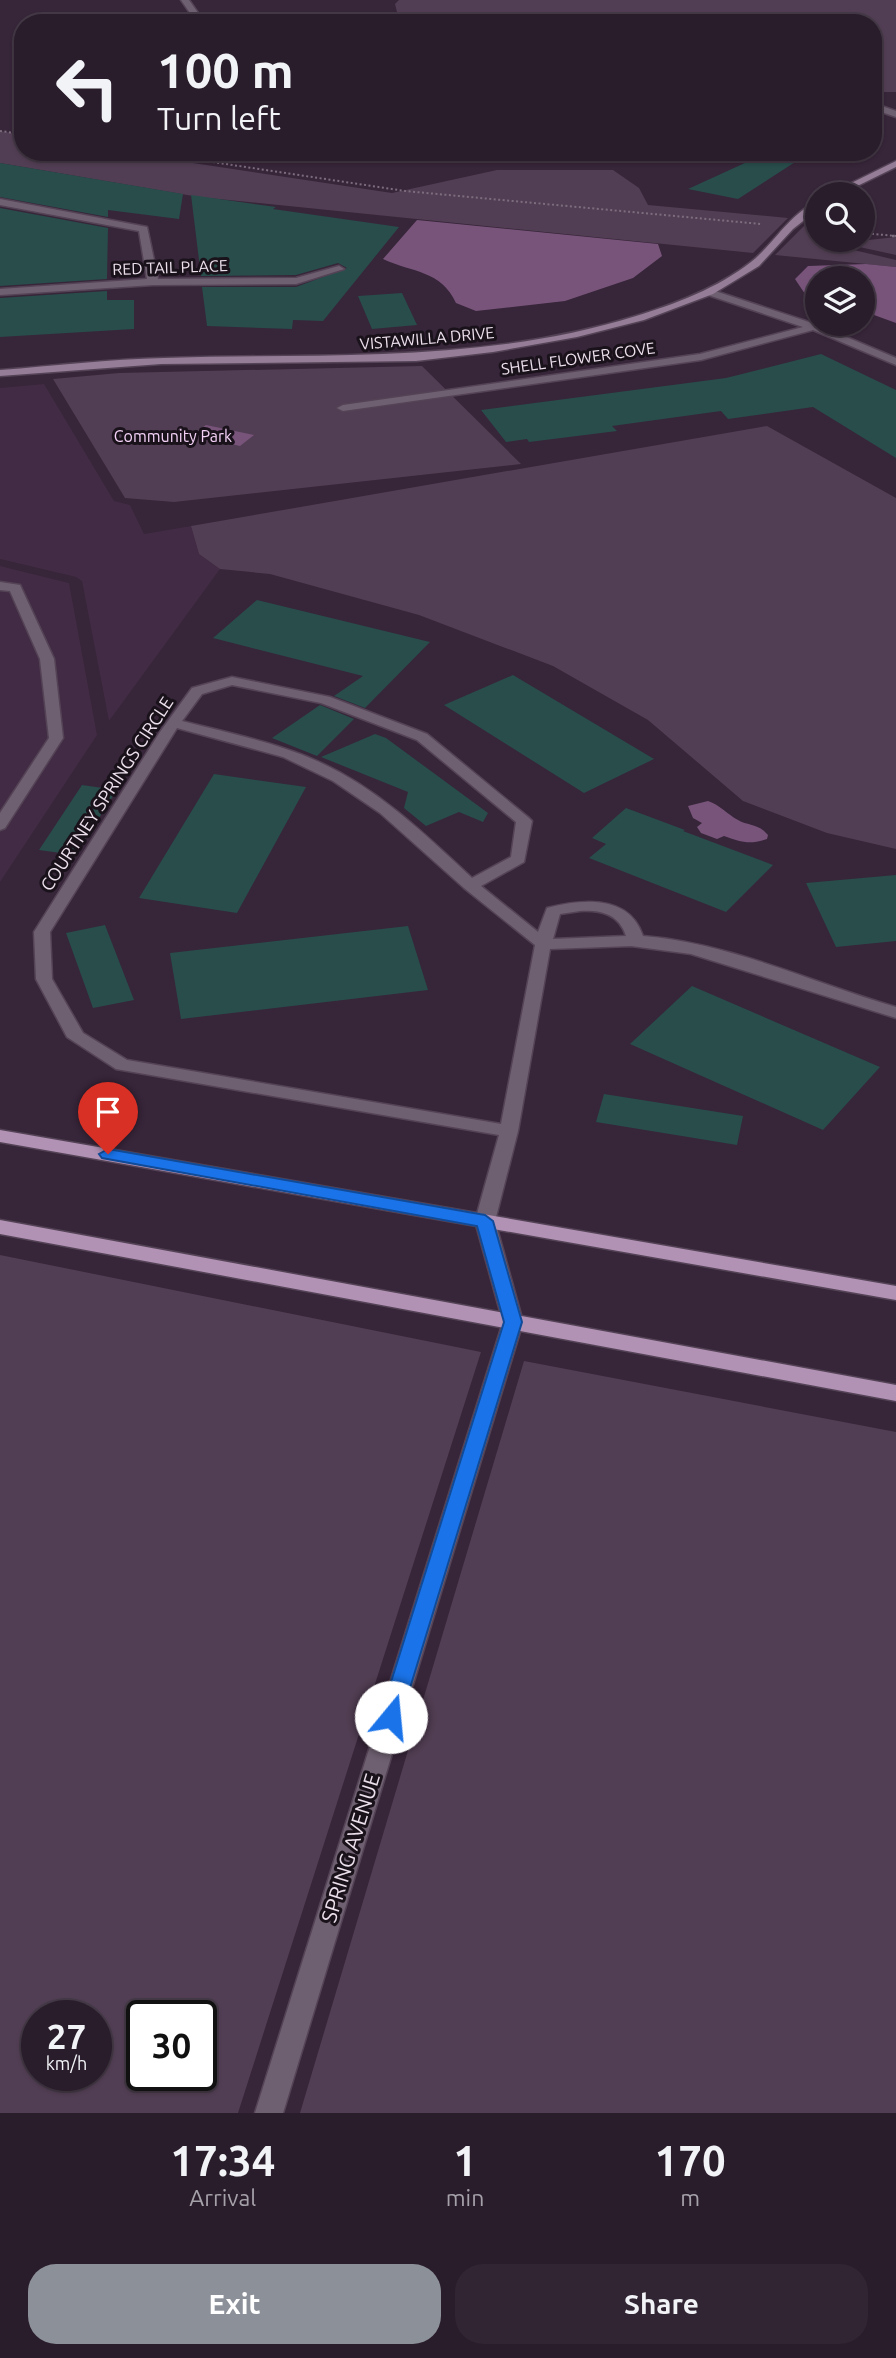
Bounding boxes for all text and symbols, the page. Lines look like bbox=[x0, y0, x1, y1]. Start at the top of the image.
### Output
icon: left bbox=[42, 42, 133, 133]
text: 100 m bbox=[157, 42, 294, 97]
text: Turn left bbox=[157, 100, 281, 136]
map controls bbox=[805, 182, 875, 336]
button: search bbox=[805, 182, 875, 252]
street label: RED TAIL PLACE bbox=[112, 256, 228, 278]
button: layers bbox=[805, 266, 875, 336]
street label: VISTAWILLA DRIVE bbox=[359, 323, 495, 353]
street label: SHELL FLOWER COVE bbox=[500, 338, 656, 378]
park label: Community Park bbox=[114, 427, 232, 445]
street label: COURTNEY SPRINGS CIRCLE bbox=[36, 693, 176, 894]
pin bbox=[78, 1082, 138, 1154]
icon: arrive bbox=[89, 1093, 127, 1131]
position arrow bbox=[354, 1680, 428, 1754]
street label: SPRING AVENUE bbox=[316, 1770, 384, 1925]
speed limit sign: 30 bbox=[126, 2000, 217, 2091]
text: 27 bbox=[47, 2016, 86, 2056]
text: km/h bbox=[46, 2053, 87, 2073]
text: 17:34 bbox=[170, 2137, 275, 2184]
text: 1 bbox=[453, 2137, 477, 2184]
text: 170 bbox=[655, 2137, 726, 2184]
text: Arrival bbox=[189, 2185, 256, 2210]
text: min bbox=[446, 2185, 484, 2210]
text: m bbox=[680, 2185, 700, 2210]
button: Exit bbox=[28, 2264, 441, 2344]
button: Share bbox=[455, 2264, 868, 2344]

